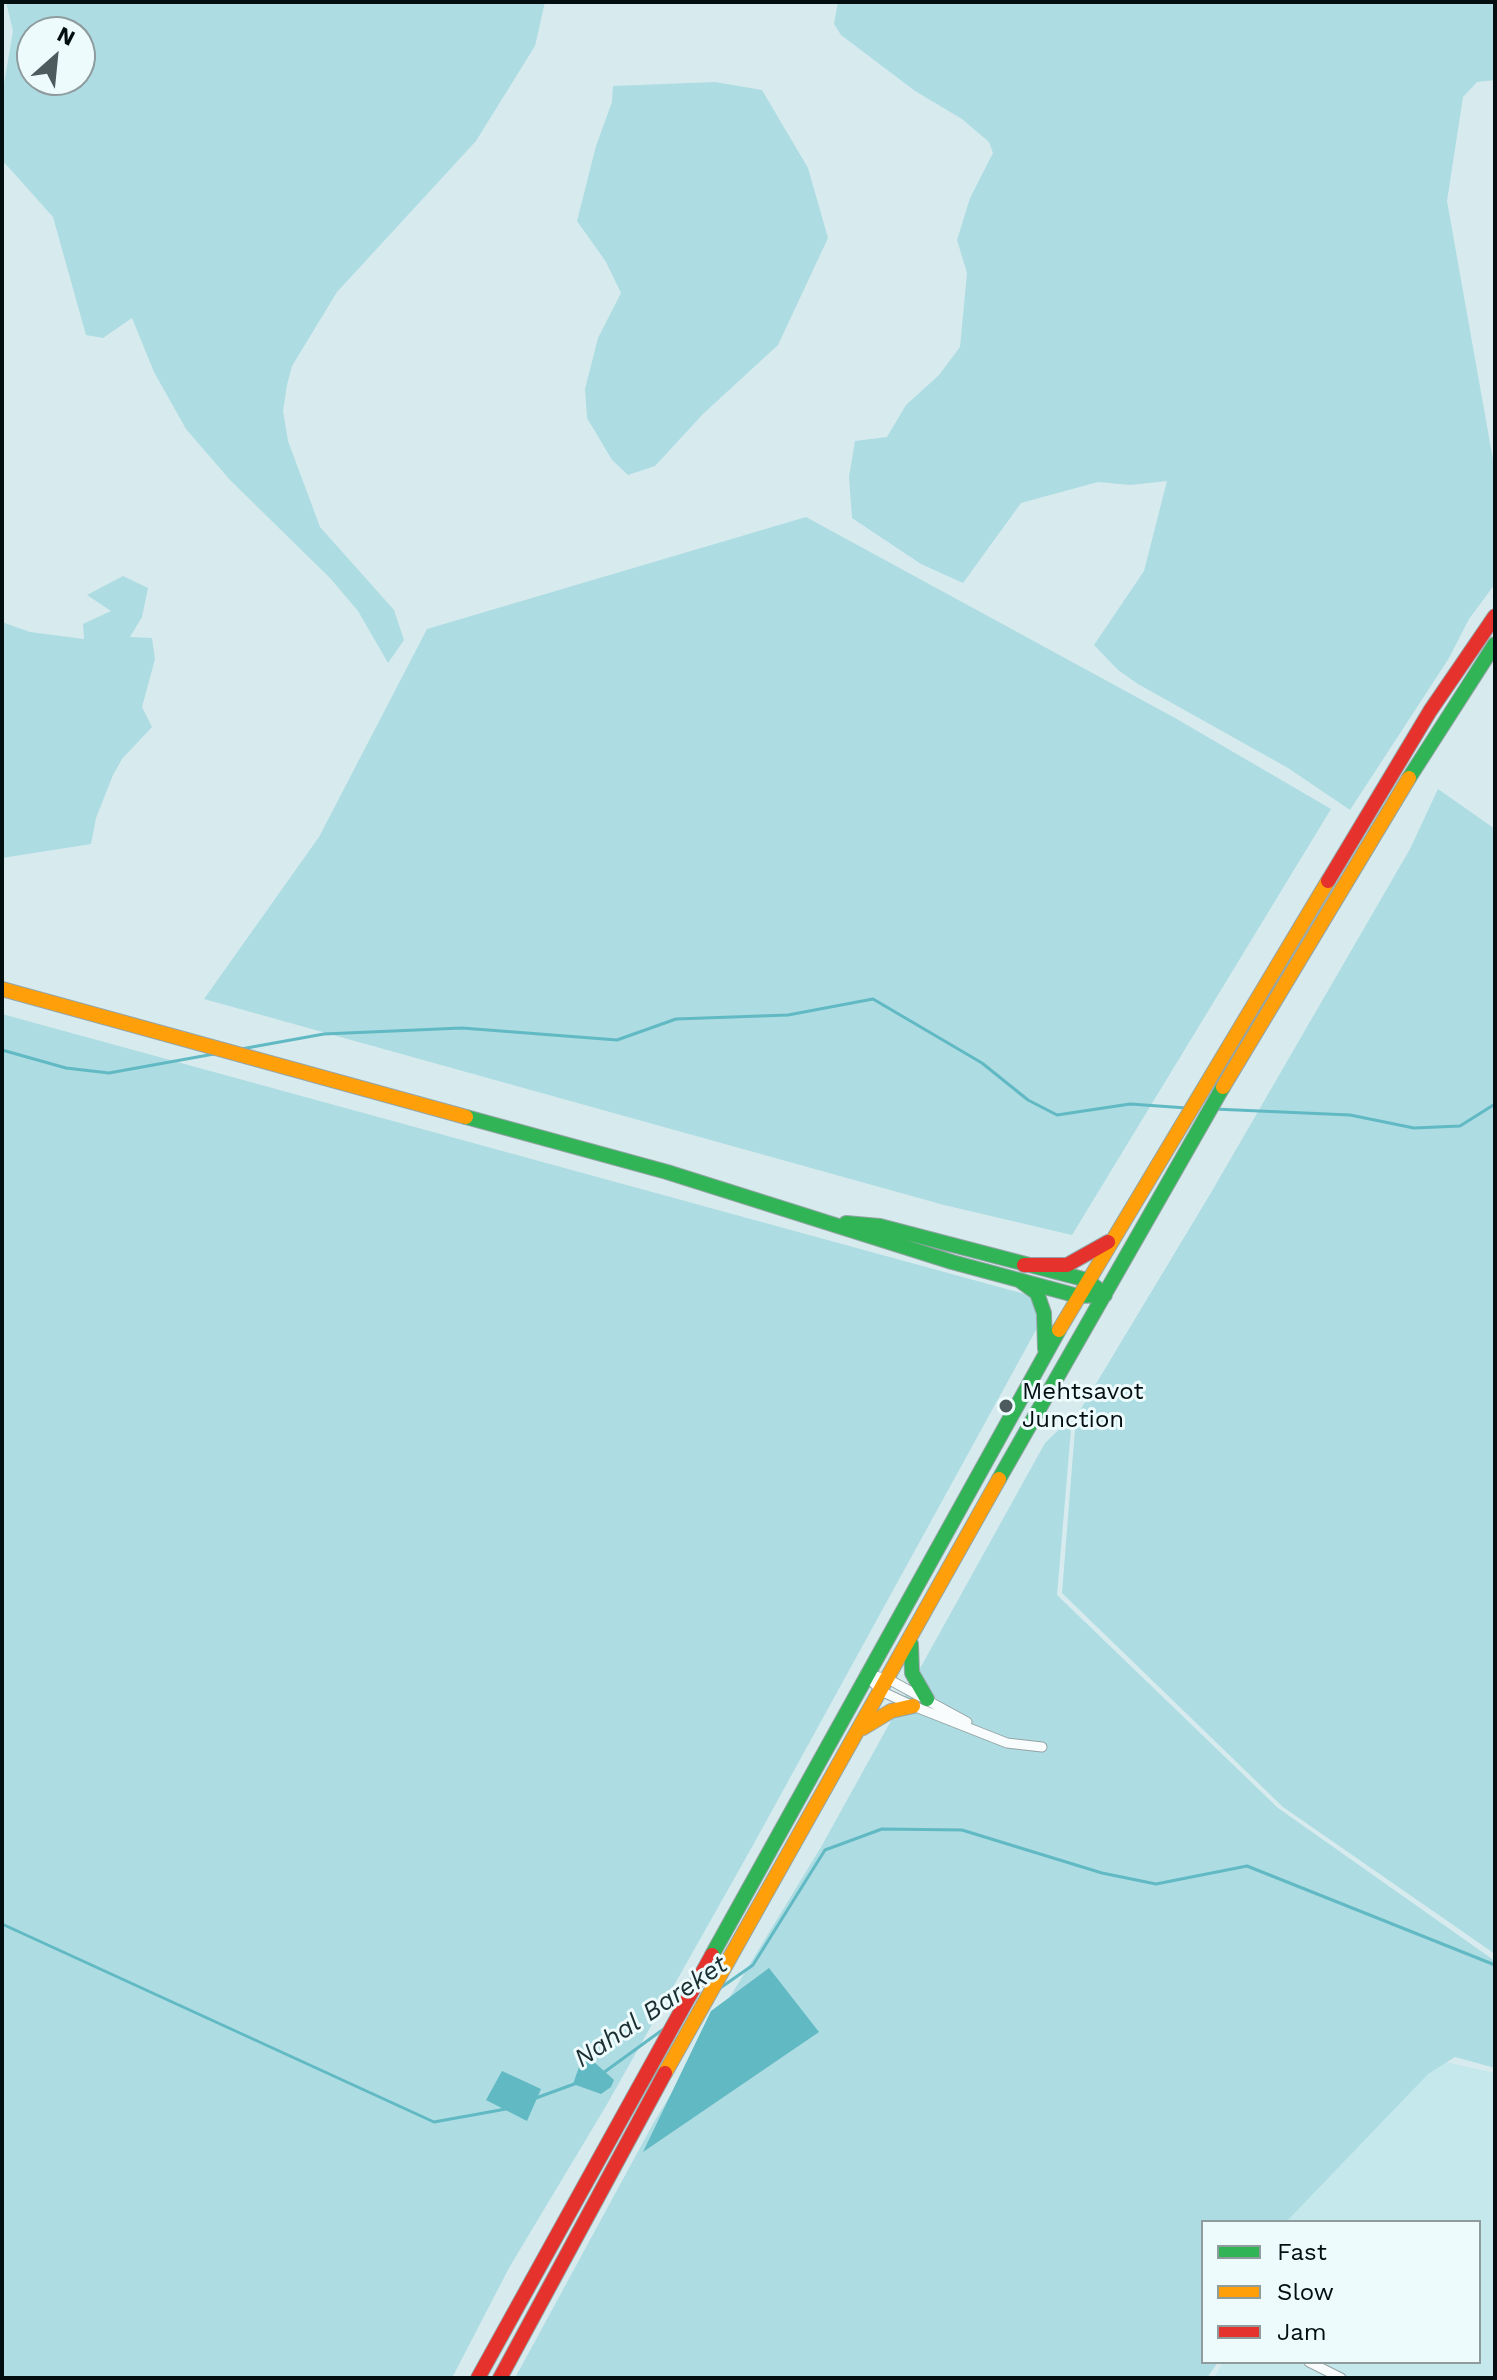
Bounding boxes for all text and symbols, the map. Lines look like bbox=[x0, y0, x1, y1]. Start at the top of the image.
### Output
north arrow bbox=[16, 16, 96, 96]
text: N bbox=[53, 21, 79, 51]
place label: Mehtsavot Junction bbox=[1022, 1378, 1143, 1434]
marker: Mehtsavot Junction bbox=[997, 1397, 1015, 1415]
water label: Nahal Bareket bbox=[568, 1949, 734, 2075]
legend bbox=[1201, 2220, 1481, 2364]
text: Fast bbox=[1277, 2238, 1327, 2266]
text: Slow bbox=[1277, 2278, 1334, 2306]
text: Jam bbox=[1277, 2318, 1327, 2346]

